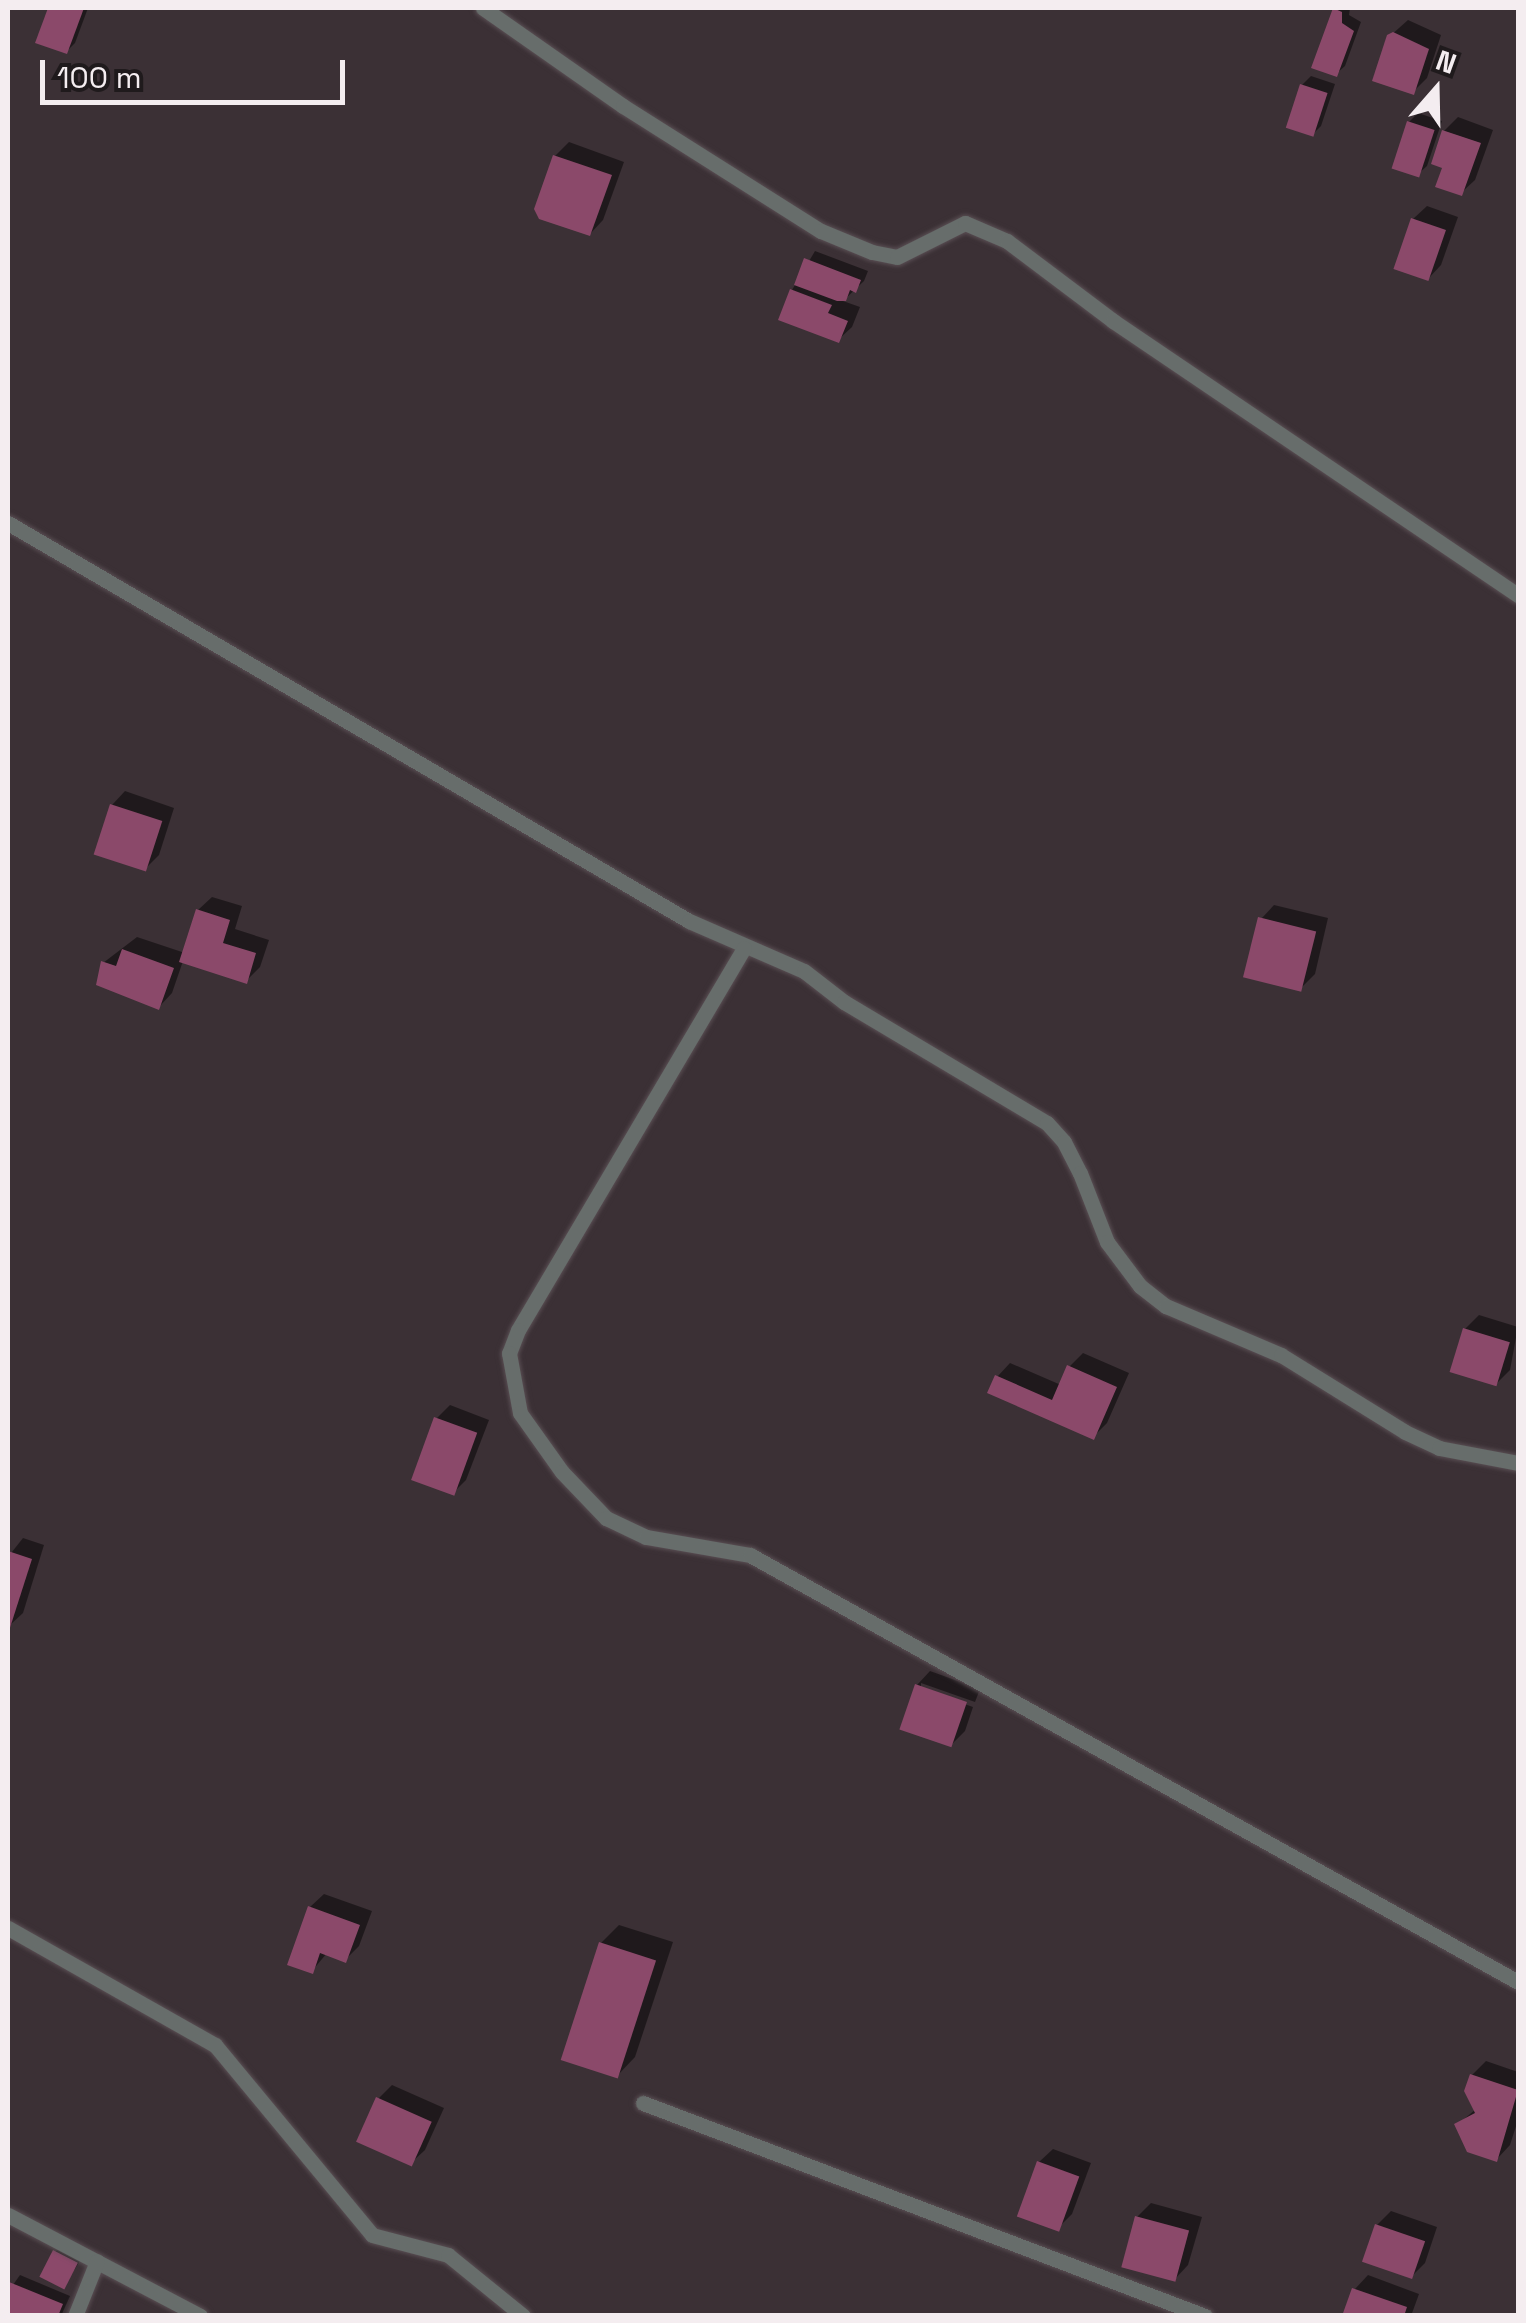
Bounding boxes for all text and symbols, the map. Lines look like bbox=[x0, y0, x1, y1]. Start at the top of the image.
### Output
scale bar bbox=[45, 40, 350, 102]
north arrow bbox=[1386, 40, 1486, 140]
text: N bbox=[1431, 42, 1461, 82]
text: 100 m bbox=[57, 58, 142, 97]

